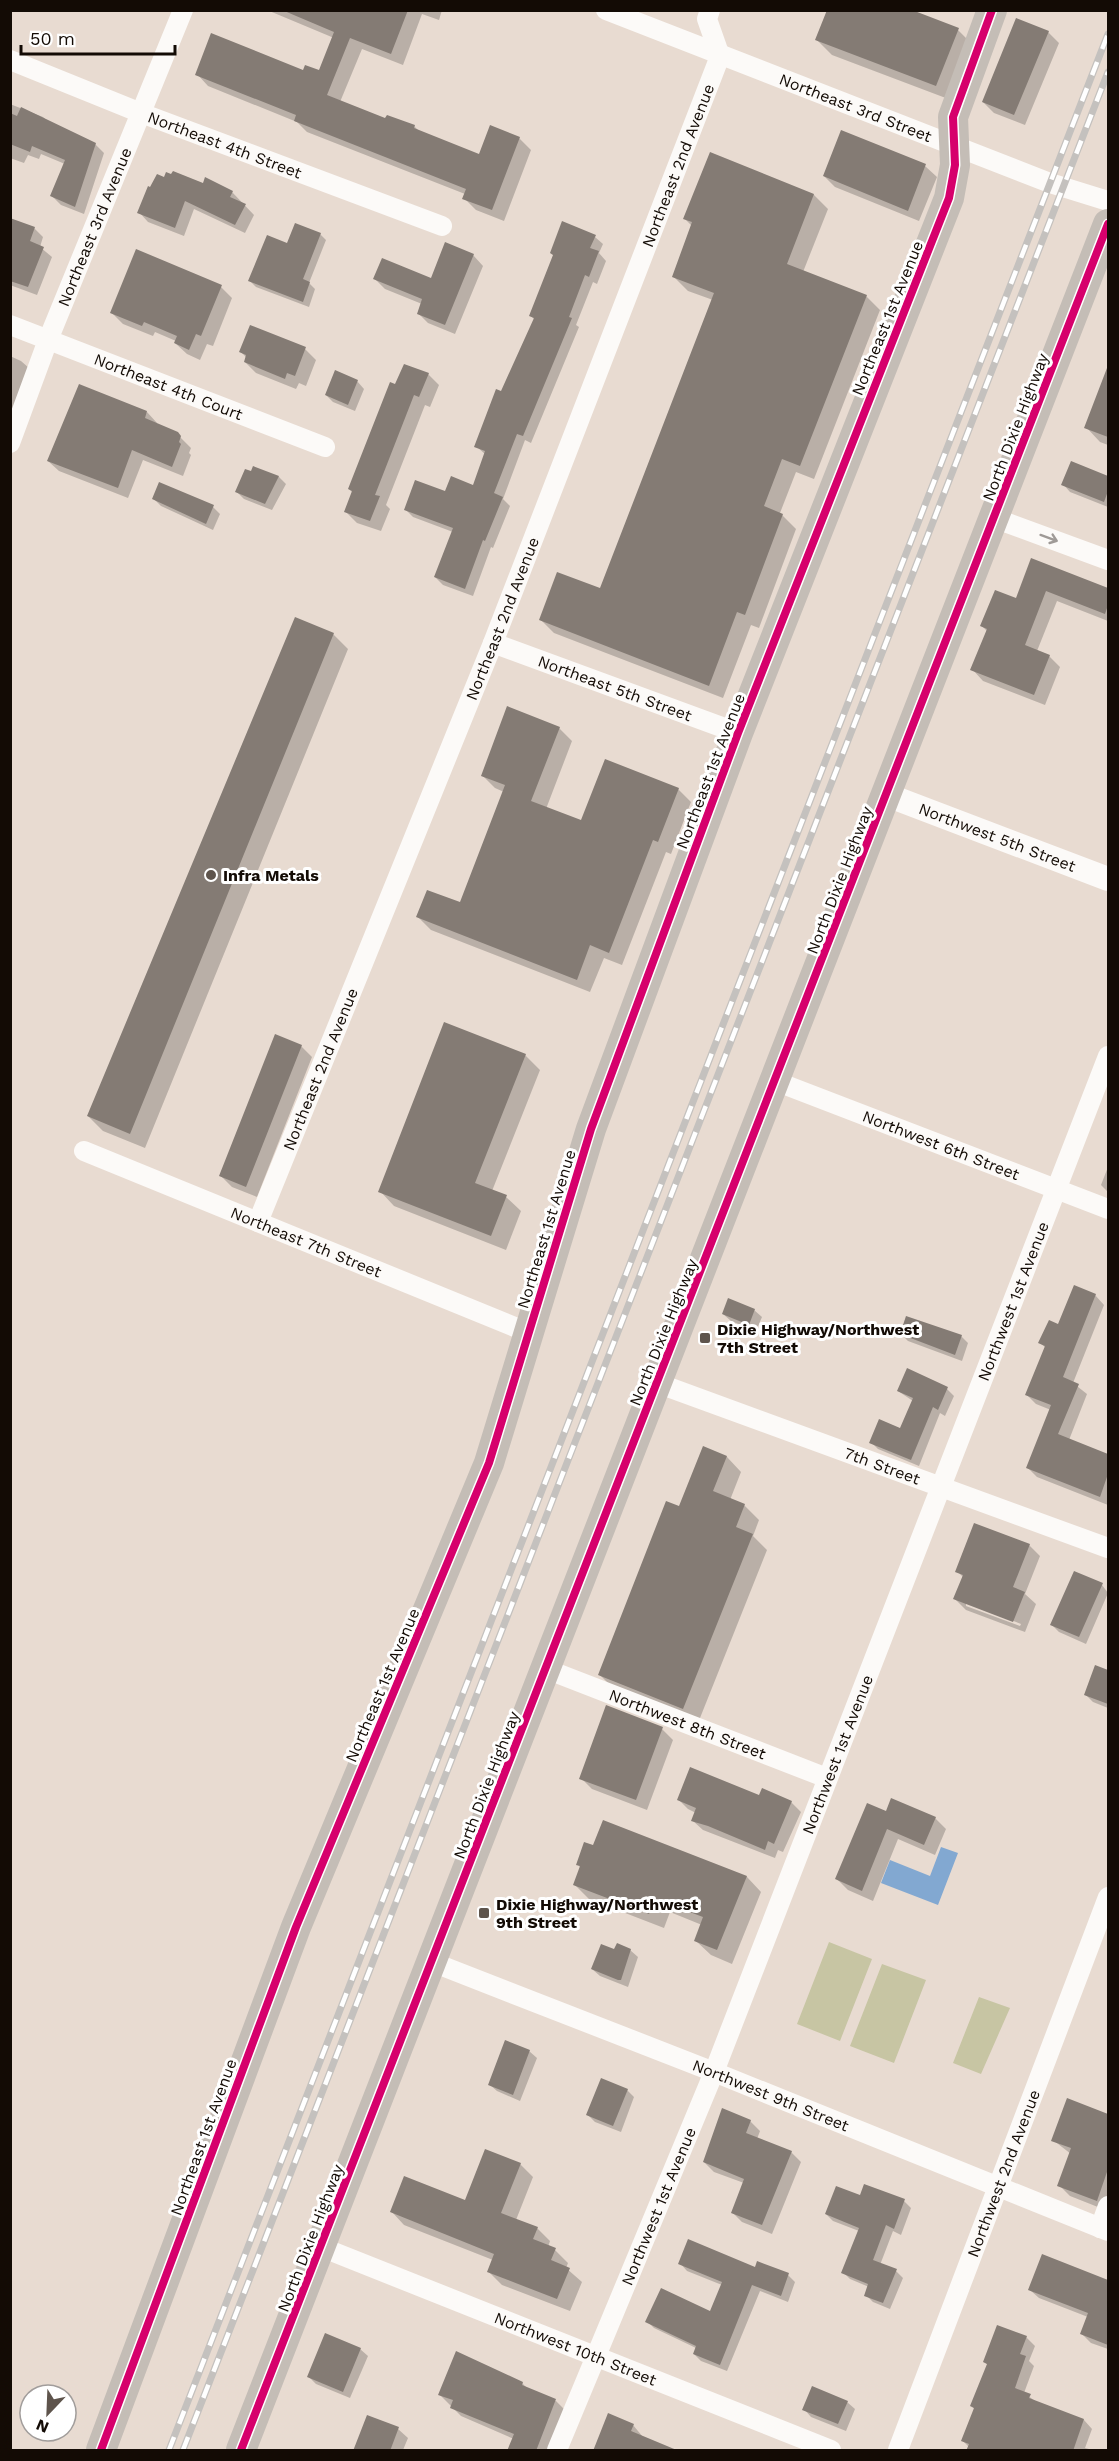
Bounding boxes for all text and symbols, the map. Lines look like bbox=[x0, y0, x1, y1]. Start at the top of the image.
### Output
scale bar bbox=[21, 18, 176, 56]
text: 50 m bbox=[30, 28, 75, 49]
street label: Northeast 3rd Street bbox=[777, 69, 935, 146]
street label: Northeast 2nd Avenue bbox=[638, 81, 718, 250]
street label: Northeast 4th Street bbox=[145, 107, 305, 183]
street label: Northeast 3rd Avenue bbox=[54, 145, 136, 309]
street label: Northeast 1st Avenue bbox=[848, 238, 927, 398]
street label: Northeast 4th Court bbox=[91, 349, 246, 424]
street label: North Dixie Highway bbox=[978, 350, 1053, 504]
street label: Northeast 2nd Avenue bbox=[462, 534, 543, 703]
one-way arrow bbox=[1039, 534, 1058, 545]
street label: Northeast 5th Street bbox=[535, 651, 695, 725]
street label: Northeast 1st Avenue bbox=[672, 691, 749, 852]
street label: Northwest 5th Street bbox=[916, 799, 1079, 876]
street label: North Dixie Highway bbox=[802, 803, 877, 957]
place label: Infra Metals bbox=[223, 866, 319, 885]
marker: Infra Metals bbox=[204, 868, 218, 882]
street label: Northeast 2nd Avenue bbox=[279, 985, 362, 1153]
street label: Northwest 6th Street bbox=[860, 1107, 1023, 1184]
street label: Northeast 1st Avenue bbox=[513, 1147, 580, 1311]
street label: Northeast 7th Street bbox=[228, 1203, 385, 1282]
street label: Northwest 1st Avenue bbox=[974, 1219, 1053, 1384]
street label: North Dixie Highway bbox=[625, 1255, 702, 1408]
place label: Dixie Highway/Northwest 7th Street bbox=[717, 1320, 919, 1357]
marker: Dixie Highway/Northwest 7th Street bbox=[698, 1331, 712, 1345]
street label: 7th Street bbox=[842, 1443, 923, 1489]
street label: Northeast 1st Avenue bbox=[341, 1605, 423, 1765]
street label: Northwest 1st Avenue bbox=[798, 1672, 877, 1837]
street label: Northwest 8th Street bbox=[606, 1685, 769, 1764]
street label: North Dixie Highway bbox=[449, 1708, 524, 1862]
place label: Dixie Highway/Northwest 9th Street bbox=[496, 1895, 698, 1932]
marker: Dixie Highway/Northwest 9th Street bbox=[477, 1906, 491, 1920]
street label: Northeast 1st Avenue bbox=[166, 2056, 241, 2218]
street label: Northwest 9th Street bbox=[690, 2056, 852, 2136]
street label: Northwest 2nd Avenue bbox=[963, 2087, 1044, 2260]
street label: Northwest 1st Avenue bbox=[617, 2125, 700, 2288]
street label: North Dixie Highway bbox=[273, 2161, 348, 2315]
street label: Northwest 10th Street bbox=[492, 2308, 660, 2390]
north arrow bbox=[18, 2383, 78, 2443]
text: N bbox=[33, 2415, 52, 2437]

